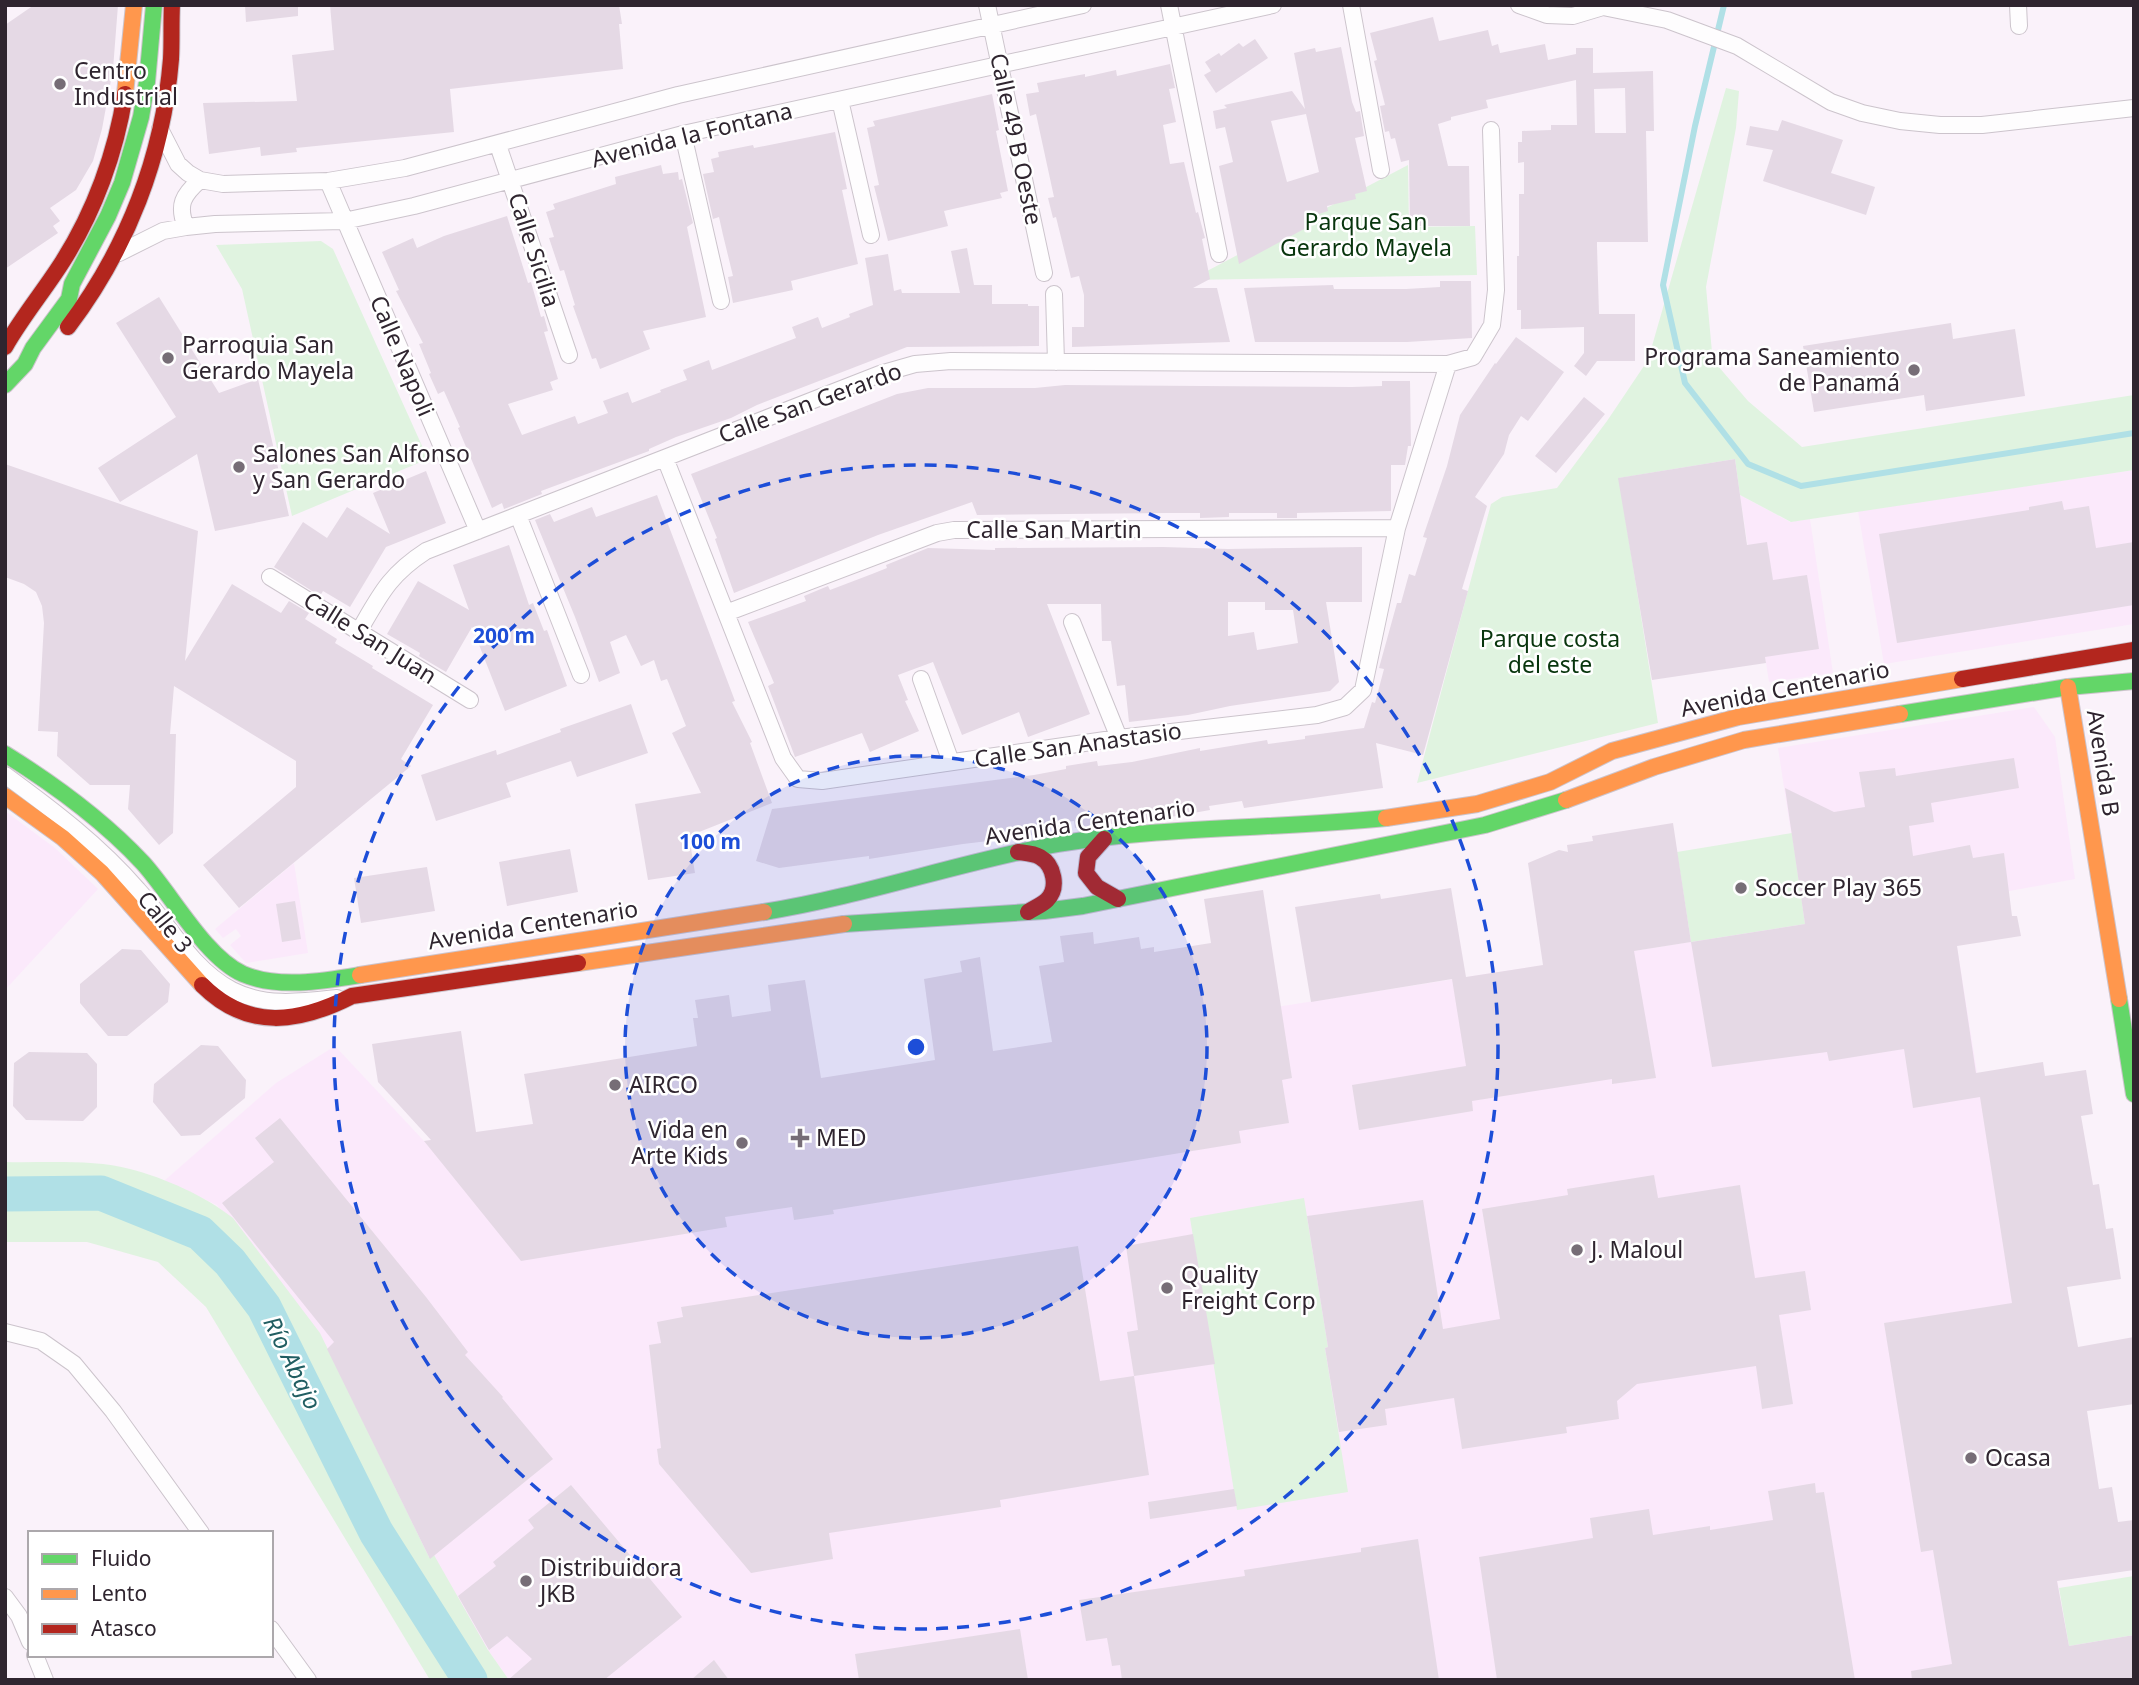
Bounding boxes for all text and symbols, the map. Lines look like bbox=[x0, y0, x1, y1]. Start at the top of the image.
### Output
street label: Calle 49 B Oeste bbox=[983, 50, 1051, 228]
place label: Centro Industrial bbox=[74, 54, 178, 112]
marker: Centro Industrial bbox=[52, 76, 68, 92]
street label: Avenida la Fontana bbox=[588, 94, 795, 174]
street label: Calle Sicilia bbox=[501, 188, 568, 311]
park label: Parque San Gerardo Mayela bbox=[1280, 205, 1452, 263]
street label: Calle Napoli bbox=[363, 290, 443, 421]
place label: Parroquia San Gerardo Mayela bbox=[182, 328, 354, 386]
place label: Programa Saneamiento de Panamá bbox=[1644, 340, 1900, 398]
marker: Parroquia San Gerardo Mayela bbox=[160, 350, 176, 366]
street label: Calle San Gerardo bbox=[714, 354, 906, 450]
marker: Programa Saneamiento de Panamá bbox=[1906, 362, 1922, 378]
place label: Salones San Alfonso y San Gerardo bbox=[253, 437, 470, 495]
marker: Salones San Alfonso y San Gerardo bbox=[231, 459, 247, 475]
street label: Calle San Martin bbox=[966, 513, 1142, 545]
street label: Calle San Juan bbox=[298, 583, 443, 691]
text: 200 m bbox=[473, 621, 535, 649]
park label: Parque costa del este bbox=[1480, 622, 1620, 680]
street label: Avenida Centenario bbox=[1678, 652, 1892, 724]
street label: Avenida B bbox=[2080, 707, 2128, 818]
street label: Calle San Anastasio bbox=[972, 714, 1184, 774]
street label: Avenida Centenario bbox=[983, 790, 1197, 852]
text: 100 m bbox=[679, 827, 741, 855]
place label: Soccer Play 365 bbox=[1755, 871, 1922, 903]
marker: Soccer Play 365 bbox=[1733, 880, 1749, 896]
street label: Calle 3 bbox=[131, 884, 201, 959]
street label: Avenida Centenario bbox=[426, 892, 640, 956]
centre of rings bbox=[904, 1035, 928, 1059]
place label: AIRCO bbox=[629, 1068, 698, 1100]
marker: AIRCO bbox=[607, 1077, 623, 1093]
place label: Vida en Arte Kids bbox=[631, 1113, 728, 1171]
place label: MED bbox=[816, 1121, 866, 1153]
marker: MED bbox=[790, 1128, 810, 1148]
marker: Vida en Arte Kids bbox=[734, 1135, 750, 1151]
place label: J. Maloul bbox=[1589, 1233, 1683, 1265]
marker: J. Maloul bbox=[1569, 1242, 1585, 1258]
place label: Quality Freight Corp bbox=[1181, 1258, 1316, 1316]
marker: Quality Freight Corp bbox=[1159, 1280, 1175, 1296]
water label: Río Abajo bbox=[257, 1310, 330, 1415]
place label: Ocasa bbox=[1985, 1441, 2051, 1473]
marker: Ocasa bbox=[1963, 1450, 1979, 1466]
legend bbox=[28, 1531, 273, 1657]
text: Fluido bbox=[91, 1544, 151, 1572]
place label: Distribuidora JKB bbox=[538, 1551, 682, 1609]
marker: Distribuidora JKB bbox=[518, 1573, 534, 1589]
text: Lento bbox=[91, 1579, 147, 1607]
text: Atasco bbox=[91, 1614, 157, 1642]

